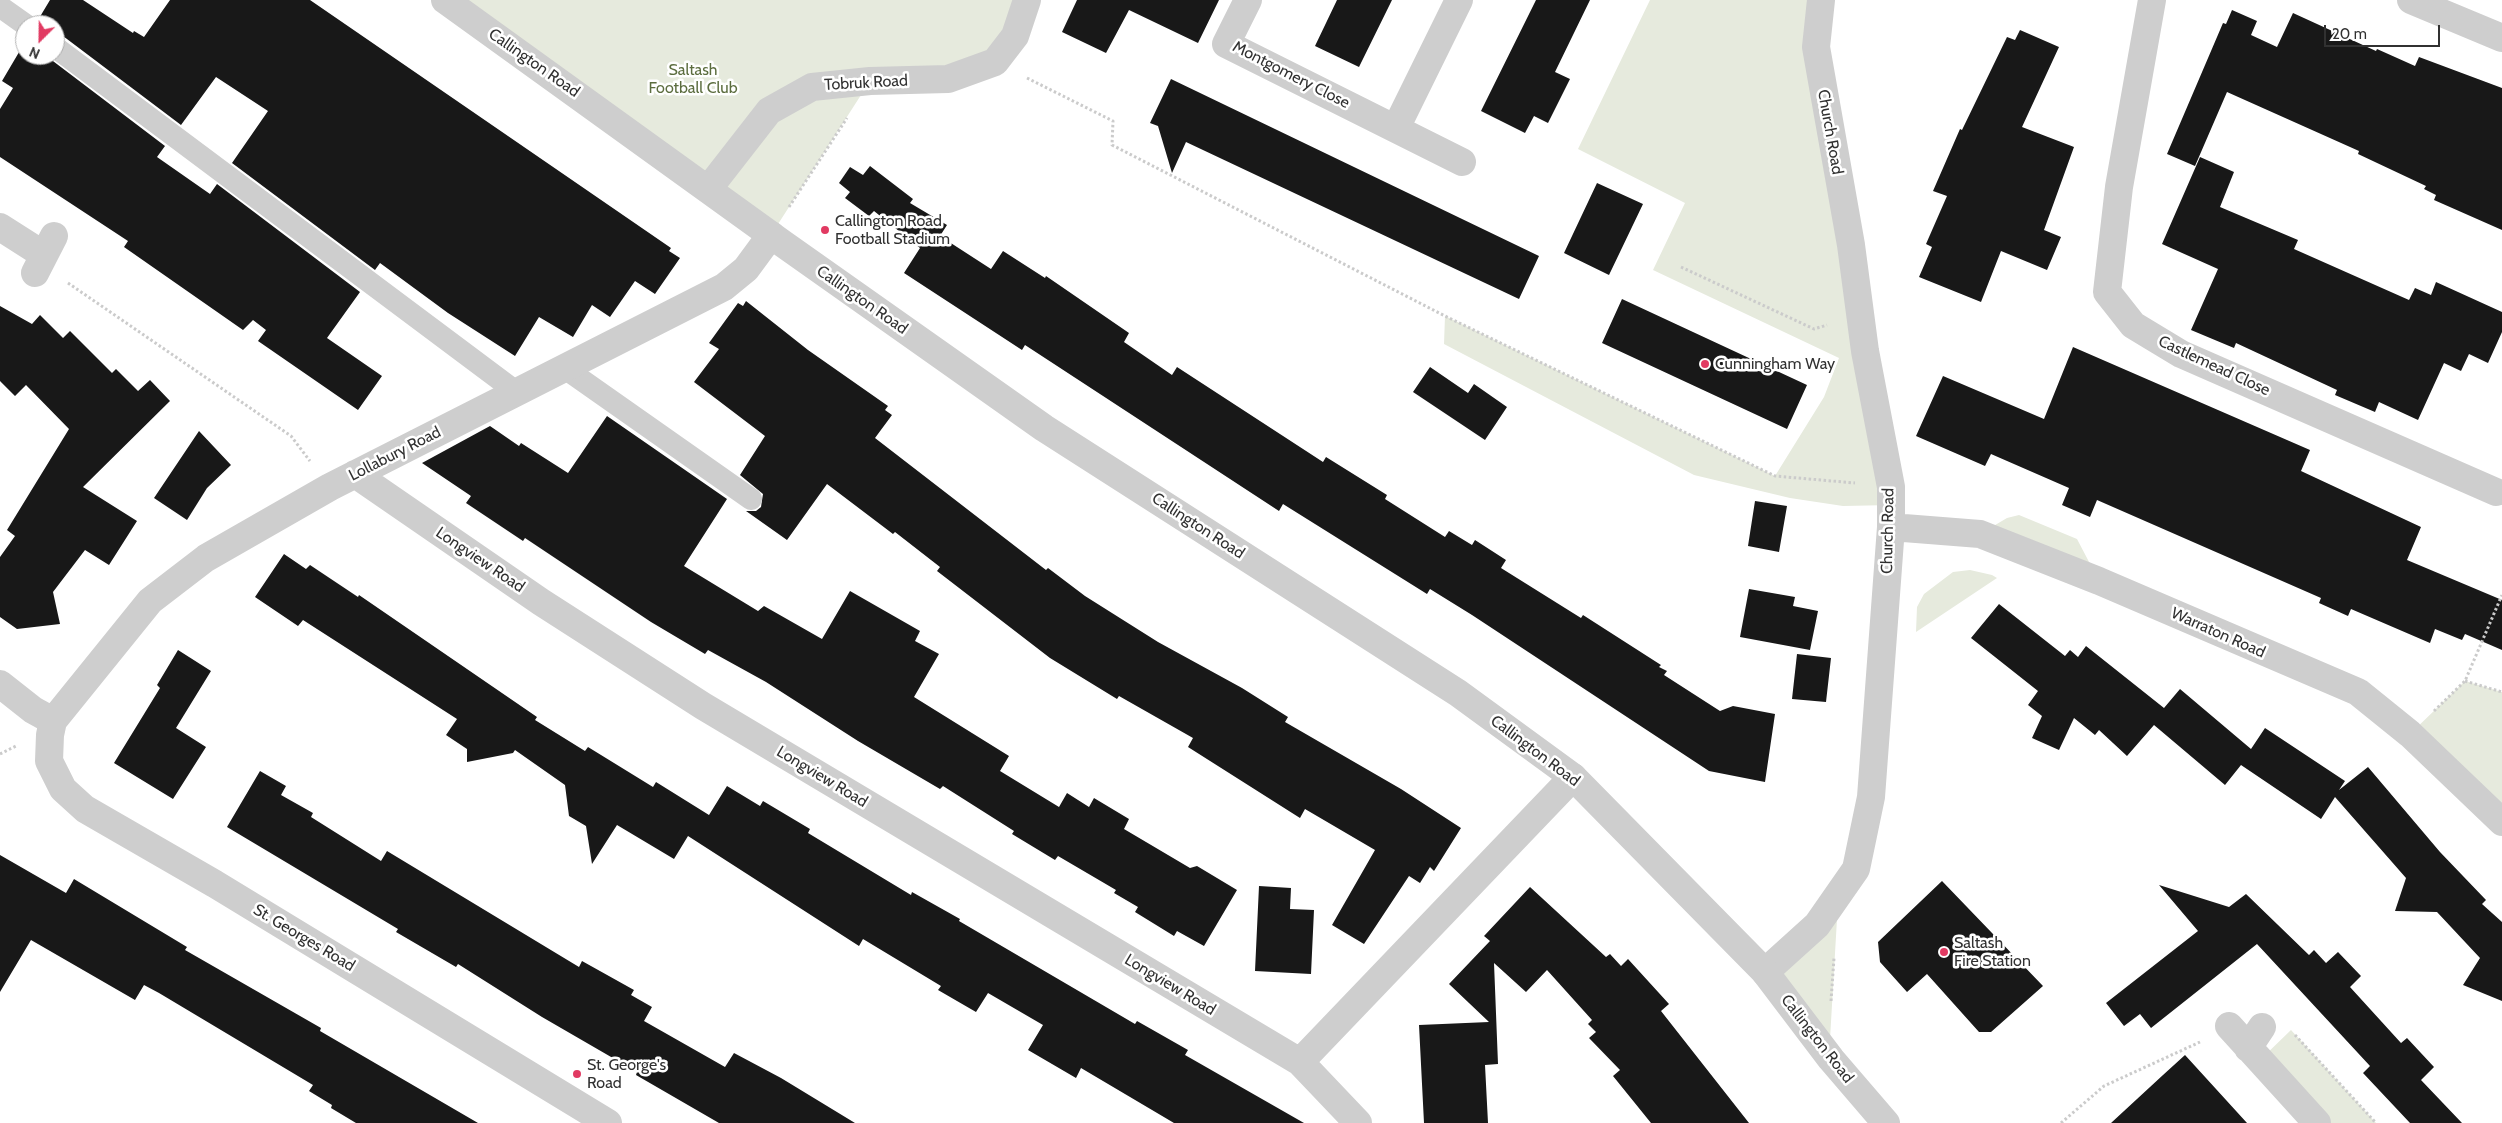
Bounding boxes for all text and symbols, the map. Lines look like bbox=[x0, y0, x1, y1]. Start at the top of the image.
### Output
north arrow bbox=[15, 15, 65, 65]
scale bar bbox=[2327, 15, 2443, 47]
street label: Callington Road bbox=[485, 25, 583, 101]
text: 20 m bbox=[2332, 25, 2367, 43]
street label: Montgomery Close bbox=[1229, 37, 1353, 113]
text: N bbox=[26, 43, 43, 63]
park label: Saltash Football Club bbox=[648, 60, 738, 98]
street label: Tobruk Road bbox=[824, 71, 908, 95]
street label: Church Road bbox=[1813, 88, 1847, 176]
place label: Callington Road Football Stadium bbox=[835, 211, 950, 249]
marker: Callington Road Football Stadium bbox=[819, 224, 831, 236]
street label: Callington Road bbox=[813, 262, 911, 338]
street label: Castlemead Close bbox=[2155, 332, 2273, 400]
place label: Cunningham Way bbox=[1715, 354, 1835, 374]
marker: Cunningham Way bbox=[1699, 358, 1711, 370]
street label: Lollabury Road bbox=[346, 423, 444, 485]
street label: Church Road bbox=[1878, 488, 1898, 574]
street label: Callington Road bbox=[1148, 489, 1248, 563]
street label: Longview Road bbox=[432, 523, 528, 597]
street label: Warraton Road bbox=[2168, 604, 2268, 662]
street label: Callington Road bbox=[1487, 711, 1583, 791]
street label: Longview Road bbox=[773, 742, 871, 812]
street label: St. Georges Road bbox=[250, 900, 358, 976]
place label: Saltash Fire Station bbox=[1954, 933, 2031, 971]
marker: Saltash Fire Station bbox=[1938, 946, 1950, 958]
street label: Longview Road bbox=[1121, 950, 1219, 1020]
street label: Callington Road bbox=[1777, 991, 1857, 1087]
place label: St. George's Road bbox=[587, 1055, 666, 1093]
marker: St. George's Road bbox=[571, 1068, 583, 1080]

